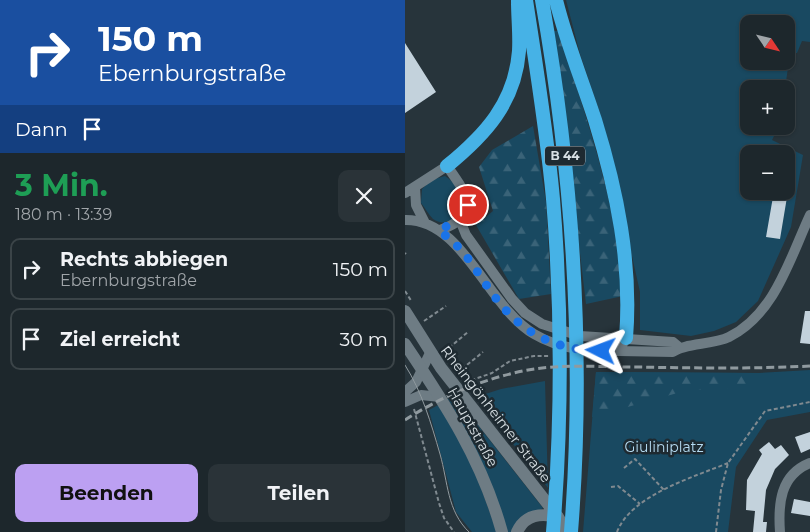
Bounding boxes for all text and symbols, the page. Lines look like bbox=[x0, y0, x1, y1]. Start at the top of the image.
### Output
north arrow bbox=[740, 15, 795, 70]
map controls bbox=[740, 15, 795, 200]
text: 150 m bbox=[98, 17, 203, 60]
icon: right bbox=[15, 20, 80, 85]
text: Ebernburgstraße bbox=[98, 60, 286, 87]
button: + bbox=[740, 80, 795, 135]
icon: arrive bbox=[78, 115, 106, 143]
text: Dann bbox=[15, 118, 68, 141]
button: − bbox=[740, 145, 795, 200]
road number: B 44 bbox=[545, 146, 585, 166]
text: 3 Min. bbox=[15, 167, 108, 204]
button: close bbox=[338, 170, 390, 222]
pin bbox=[447, 184, 489, 226]
icon: arrive bbox=[454, 191, 482, 219]
text: 180 m · 13:39 bbox=[15, 205, 112, 224]
text: Rechts abbiegen bbox=[60, 248, 228, 271]
icon: right bbox=[17, 255, 45, 283]
text: 150 m bbox=[333, 258, 388, 281]
text: Ebernburgstraße bbox=[60, 271, 197, 290]
position arrow bbox=[574, 324, 626, 376]
icon: arrive bbox=[17, 325, 45, 353]
text: Ziel erreicht bbox=[60, 328, 180, 351]
text: 30 m bbox=[340, 328, 388, 351]
street label: Rheingönheimer Straße bbox=[437, 342, 555, 486]
street label: Hauptstraße bbox=[444, 384, 502, 470]
park label: Giuliniplatz bbox=[624, 438, 704, 456]
button: Beenden bbox=[15, 464, 198, 522]
button: Teilen bbox=[208, 464, 390, 522]

